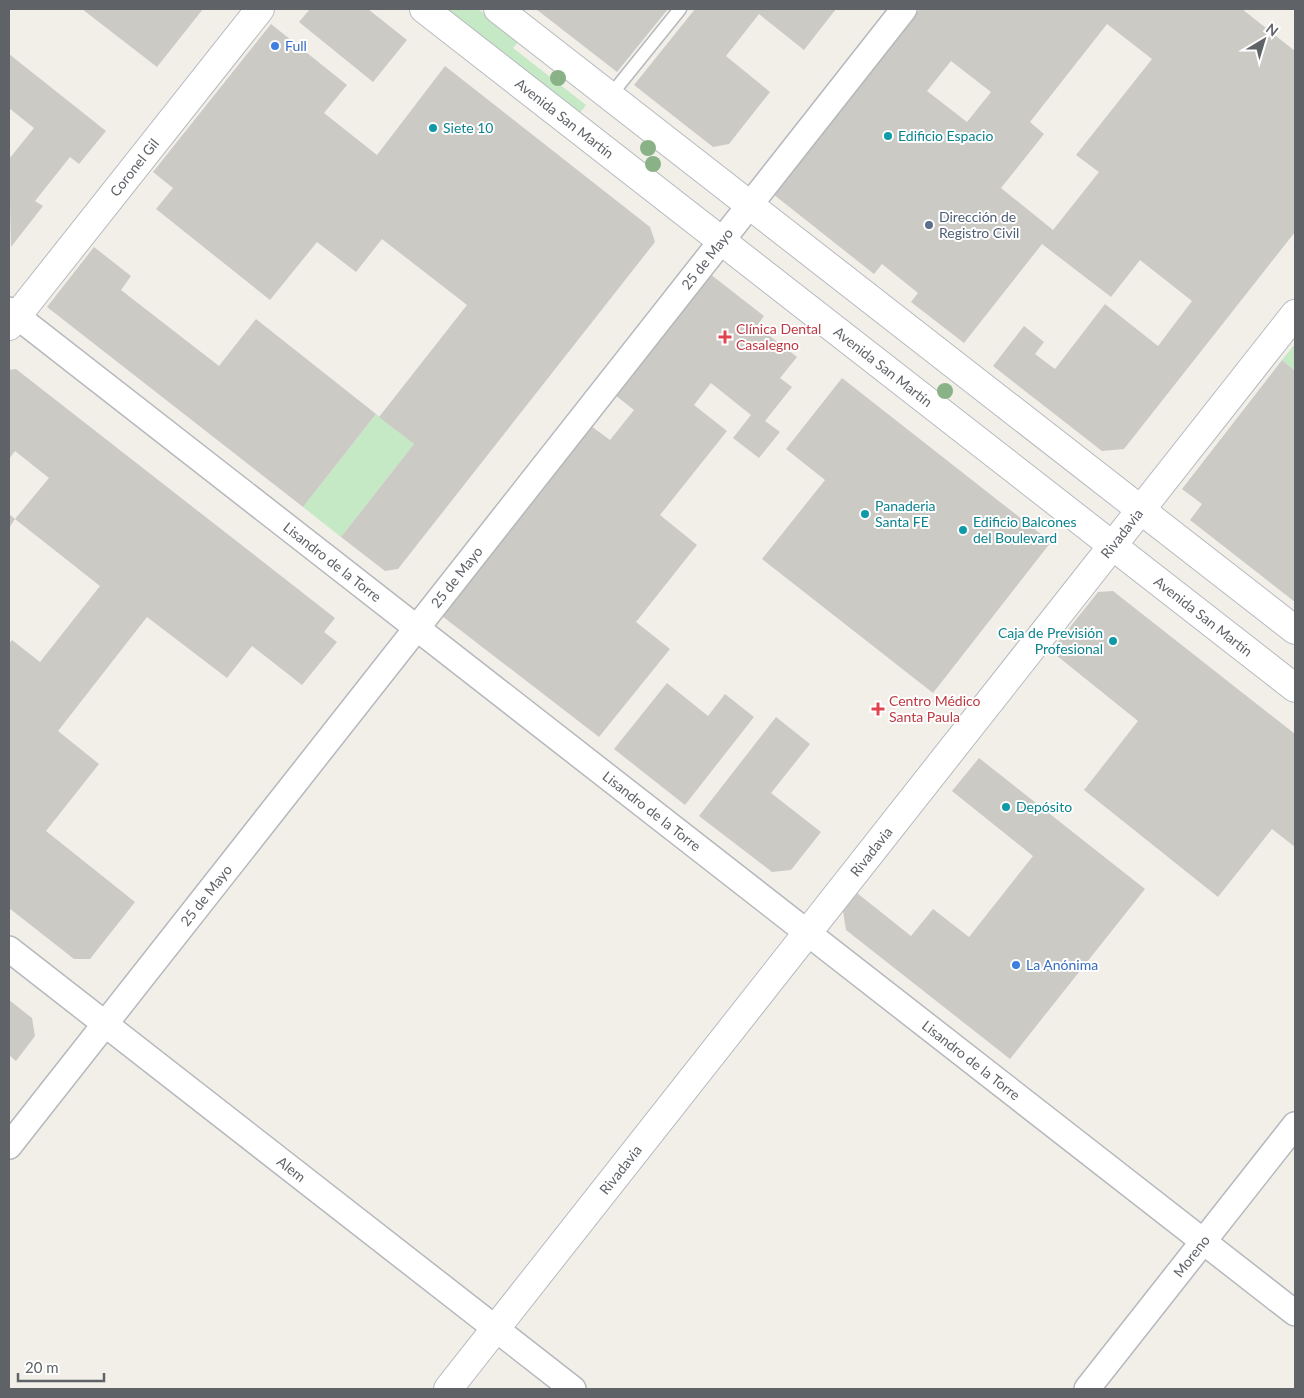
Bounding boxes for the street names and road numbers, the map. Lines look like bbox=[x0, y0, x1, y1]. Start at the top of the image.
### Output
street label: Avenida San Martín bbox=[512, 74, 617, 162]
street label: Coronel Gil bbox=[106, 135, 162, 200]
street label: 25 de Mayo bbox=[678, 224, 736, 293]
street label: Avenida San Martín bbox=[831, 323, 936, 410]
street label: Rivadavia bbox=[1097, 505, 1146, 561]
street label: Lisandro de la Torre bbox=[280, 518, 385, 605]
street label: 25 de Mayo bbox=[427, 543, 486, 611]
street label: Avenida San Martín bbox=[1151, 572, 1256, 660]
street label: Lisandro de la Torre bbox=[600, 767, 704, 854]
street label: Rivadavia bbox=[846, 823, 896, 880]
street label: 25 de Mayo bbox=[177, 861, 235, 929]
street label: Lisandro de la Torre bbox=[919, 1016, 1024, 1103]
street label: Rivadavia bbox=[596, 1141, 645, 1198]
street label: Alem bbox=[274, 1152, 309, 1185]
street label: Moreno bbox=[1169, 1232, 1213, 1280]

